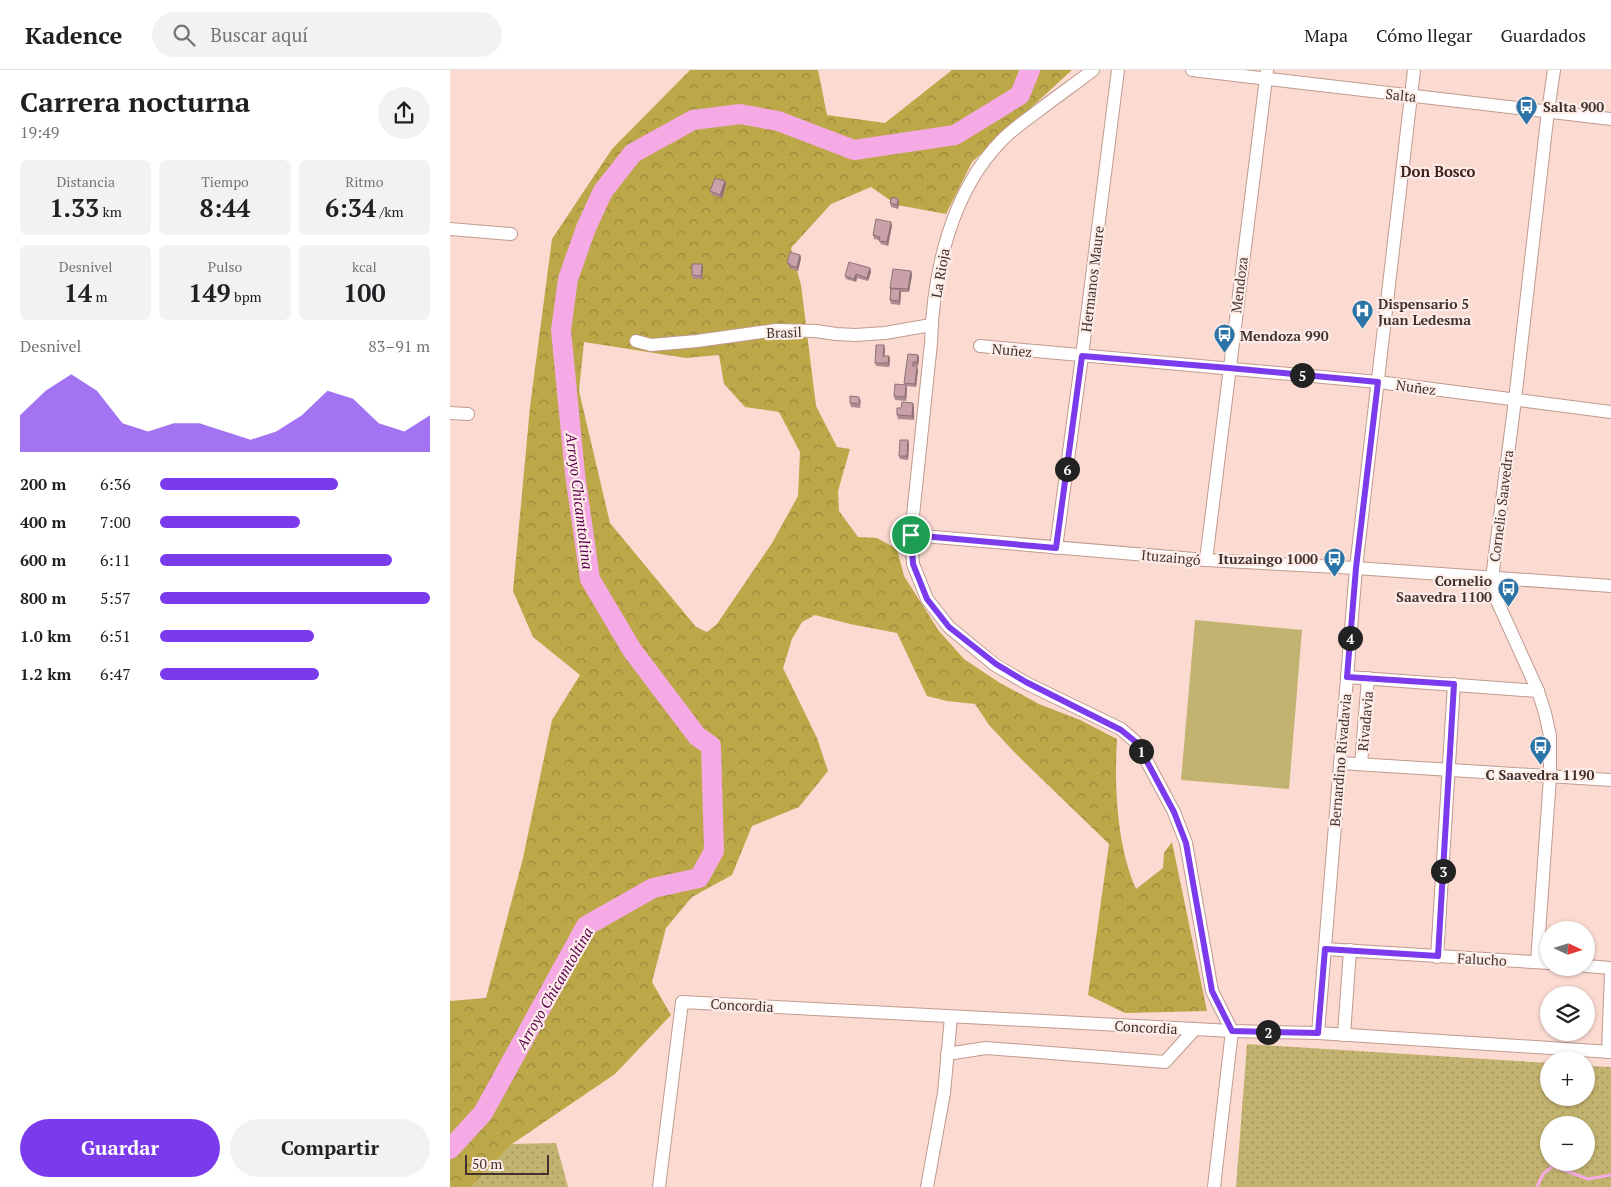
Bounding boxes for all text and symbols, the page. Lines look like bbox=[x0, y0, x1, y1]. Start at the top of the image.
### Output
search box bbox=[152, 12, 502, 57]
text: Kadence bbox=[25, 19, 122, 51]
icon: search bbox=[170, 21, 198, 49]
text: Buscar aquí bbox=[210, 22, 308, 47]
text: Mapa bbox=[1304, 23, 1348, 47]
text: Cómo llegar bbox=[1376, 23, 1472, 47]
text: Guardados bbox=[1500, 23, 1586, 47]
text: Carrera nocturna bbox=[20, 83, 250, 120]
street label: Salta bbox=[1385, 84, 1417, 106]
button: share bbox=[378, 87, 430, 139]
bus stop icon: Salta 900 bbox=[1515, 94, 1539, 125]
place label: Salta 900 bbox=[1543, 97, 1604, 116]
text: 19:49 bbox=[20, 121, 59, 143]
district label: Don Bosco bbox=[1400, 161, 1476, 181]
text: Distancia bbox=[56, 172, 115, 191]
text: Tiempo bbox=[201, 172, 249, 191]
text: Ritmo bbox=[345, 172, 383, 191]
text: 1.33 bbox=[49, 191, 99, 224]
text: 8:44 bbox=[200, 191, 250, 224]
text: 6:34 bbox=[325, 191, 376, 224]
text: km bbox=[99, 202, 122, 221]
text: /km bbox=[376, 202, 404, 221]
street label: Hermanos Maure bbox=[1076, 225, 1108, 333]
street label: La Rioja bbox=[926, 247, 954, 299]
street label: Mendoza bbox=[1226, 256, 1252, 314]
text: Desnivel bbox=[59, 257, 112, 276]
text: Pulso bbox=[208, 257, 242, 276]
text: kcal bbox=[352, 257, 377, 276]
text: 14 bbox=[64, 276, 92, 309]
text: 149 bbox=[188, 276, 231, 309]
text: 100 bbox=[343, 276, 386, 309]
text: m bbox=[92, 287, 108, 306]
text: bpm bbox=[231, 287, 262, 306]
place label: Dispensario 5 Juan Ledesma bbox=[1378, 294, 1471, 329]
hospital icon: Dispensario 5 Juan Ledesma bbox=[1350, 299, 1374, 330]
street label: Brasil bbox=[766, 322, 802, 342]
bus stop icon: Mendoza 990 bbox=[1212, 323, 1236, 354]
place label: Mendoza 990 bbox=[1240, 326, 1329, 345]
text: Desnivel bbox=[20, 335, 81, 357]
text: 83–91 m bbox=[368, 335, 430, 357]
street label: Nuñez bbox=[991, 339, 1033, 361]
pin: 5 bbox=[1290, 362, 1314, 388]
text: 5 bbox=[1299, 366, 1306, 385]
street label: Nuñez bbox=[1395, 375, 1437, 399]
water label: Arroyo Chicamtoltina bbox=[562, 430, 598, 571]
street label: Cornelio Saavedra bbox=[1485, 449, 1517, 563]
pin: 6 bbox=[1054, 456, 1080, 482]
text: 6 bbox=[1064, 460, 1071, 479]
text: 200 m bbox=[20, 473, 66, 495]
text: 6:36 bbox=[100, 473, 131, 495]
text: 400 m bbox=[20, 511, 66, 533]
text: 7:00 bbox=[100, 511, 131, 533]
pin bbox=[890, 514, 932, 556]
icon: arrive bbox=[897, 521, 925, 549]
street label: Ituzaingó bbox=[1140, 545, 1202, 569]
bus stop icon: Ituzaingo 1000 bbox=[1322, 546, 1346, 577]
text: 600 m bbox=[20, 549, 66, 571]
text: 6:11 bbox=[100, 549, 131, 571]
place label: Ituzaingo 1000 bbox=[1218, 549, 1318, 568]
place label: Cornelio Saavedra 1100 bbox=[1396, 571, 1492, 606]
bus stop icon: Cornelio Saavedra 1100 bbox=[1496, 576, 1520, 607]
text: 800 m bbox=[20, 587, 66, 609]
text: 5:57 bbox=[100, 587, 131, 609]
text: 1.0 km bbox=[20, 625, 71, 647]
text: 6:51 bbox=[100, 625, 131, 647]
pin: 4 bbox=[1338, 626, 1362, 650]
text: 4 bbox=[1347, 629, 1354, 648]
text: 1.2 km bbox=[20, 663, 71, 685]
text: 6:47 bbox=[100, 663, 131, 685]
street label: Rivadavia bbox=[1353, 690, 1377, 752]
street label: Bernardino Rivadavia bbox=[1325, 693, 1355, 827]
bus stop icon: C Saavedra 1190 bbox=[1528, 734, 1552, 765]
pin: 1 bbox=[1128, 738, 1154, 764]
text: 1 bbox=[1138, 742, 1145, 761]
place label: C Saavedra 1190 bbox=[1486, 765, 1594, 784]
pin: 3 bbox=[1430, 858, 1456, 884]
text: 3 bbox=[1440, 862, 1447, 881]
north arrow bbox=[1540, 921, 1595, 976]
map controls bbox=[1540, 921, 1595, 1171]
water label: Arroyo Chicamtoltina bbox=[510, 923, 597, 1053]
street label: Falucho bbox=[1457, 948, 1507, 970]
button: layers bbox=[1540, 986, 1595, 1041]
street label: Concordia bbox=[710, 994, 774, 1016]
street label: Concordia bbox=[1114, 1016, 1178, 1038]
pin: 2 bbox=[1256, 1020, 1280, 1044]
text: 2 bbox=[1265, 1023, 1272, 1042]
button: + bbox=[1540, 1051, 1595, 1106]
button: − bbox=[1540, 1116, 1595, 1171]
button: Guardar bbox=[20, 1119, 220, 1177]
button: Compartir bbox=[230, 1119, 430, 1177]
scale bar bbox=[465, 1152, 549, 1175]
text: 50 m bbox=[472, 1154, 502, 1173]

